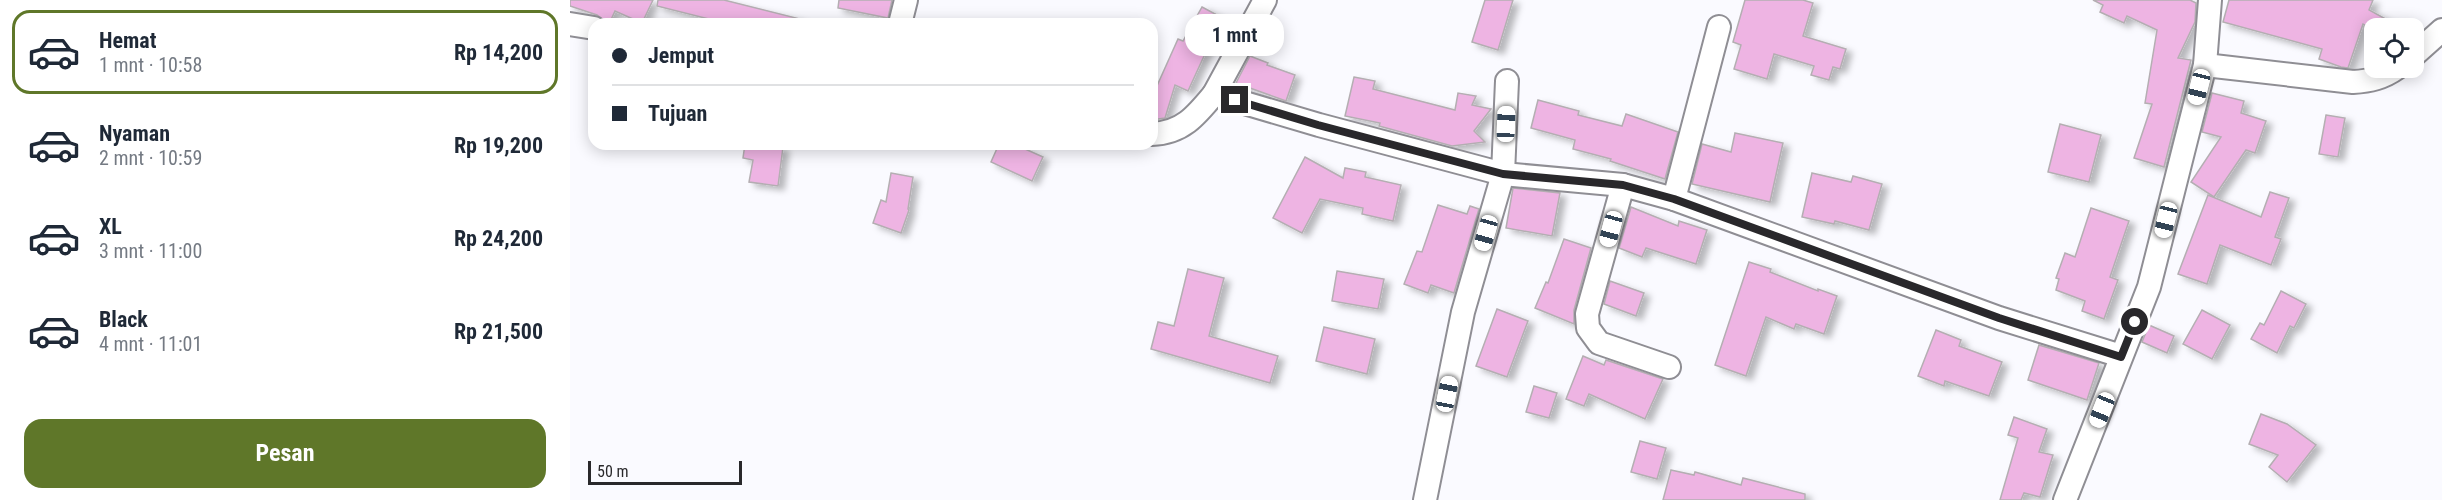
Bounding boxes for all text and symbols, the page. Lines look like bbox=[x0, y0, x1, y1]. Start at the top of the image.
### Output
callout: 1 mnt bbox=[1186, 13, 1284, 55]
map controls bbox=[2364, 18, 2424, 78]
button: locate bbox=[2364, 18, 2424, 78]
text: 1 mnt bbox=[1212, 23, 1257, 47]
icon: car bbox=[27, 25, 81, 79]
text: Hemat bbox=[99, 28, 156, 53]
text: Rp 14,200 bbox=[454, 40, 543, 65]
text: Jemput bbox=[648, 43, 714, 68]
text: 1 mnt · 10:58 bbox=[99, 53, 202, 77]
car bbox=[2186, 67, 2212, 107]
route end bbox=[1221, 86, 1248, 113]
text: Tujuan bbox=[648, 101, 707, 126]
car bbox=[1496, 106, 1516, 142]
icon: car bbox=[27, 118, 81, 172]
text: Nyaman bbox=[99, 121, 170, 146]
text: Rp 19,200 bbox=[454, 133, 543, 158]
text: 2 mnt · 10:59 bbox=[99, 146, 202, 170]
car bbox=[2153, 200, 2179, 240]
car bbox=[1598, 209, 1624, 249]
icon: car bbox=[27, 211, 81, 265]
car bbox=[1472, 213, 1500, 253]
text: XL bbox=[99, 214, 122, 239]
text: Rp 24,200 bbox=[454, 226, 543, 251]
text: 3 mnt · 11:00 bbox=[99, 239, 202, 263]
icon: car bbox=[27, 304, 81, 358]
text: Black bbox=[99, 307, 148, 332]
route start bbox=[2121, 308, 2148, 335]
text: Rp 21,500 bbox=[454, 319, 543, 344]
text: 4 mnt · 11:01 bbox=[99, 332, 202, 356]
car bbox=[1435, 375, 1459, 413]
car bbox=[2087, 390, 2117, 430]
button: Pesan bbox=[24, 419, 546, 488]
scale bar bbox=[588, 458, 742, 486]
text: 50 m bbox=[597, 462, 629, 481]

